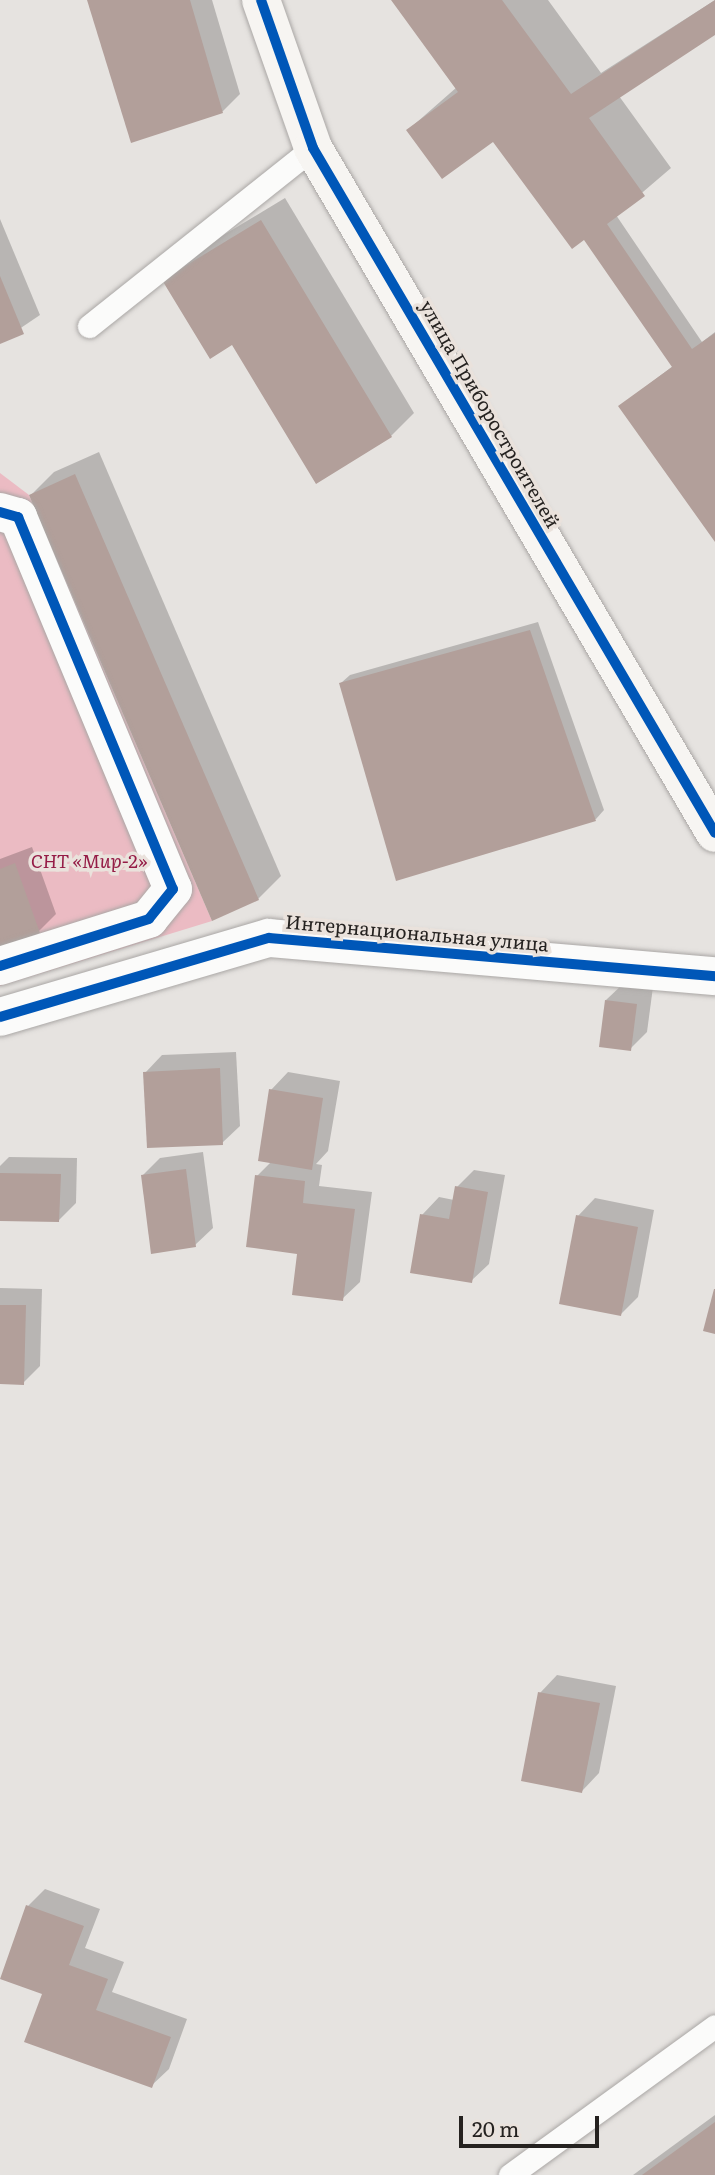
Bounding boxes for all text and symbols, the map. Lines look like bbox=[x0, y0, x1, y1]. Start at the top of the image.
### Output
street label: улица Приборостроителей bbox=[415, 296, 565, 532]
park label: СНТ «Мир-2» bbox=[31, 850, 147, 872]
street label: Интернациональная улица bbox=[284, 910, 550, 956]
scale bar bbox=[463, 2102, 603, 2146]
text: 20 m bbox=[472, 2112, 519, 2143]

